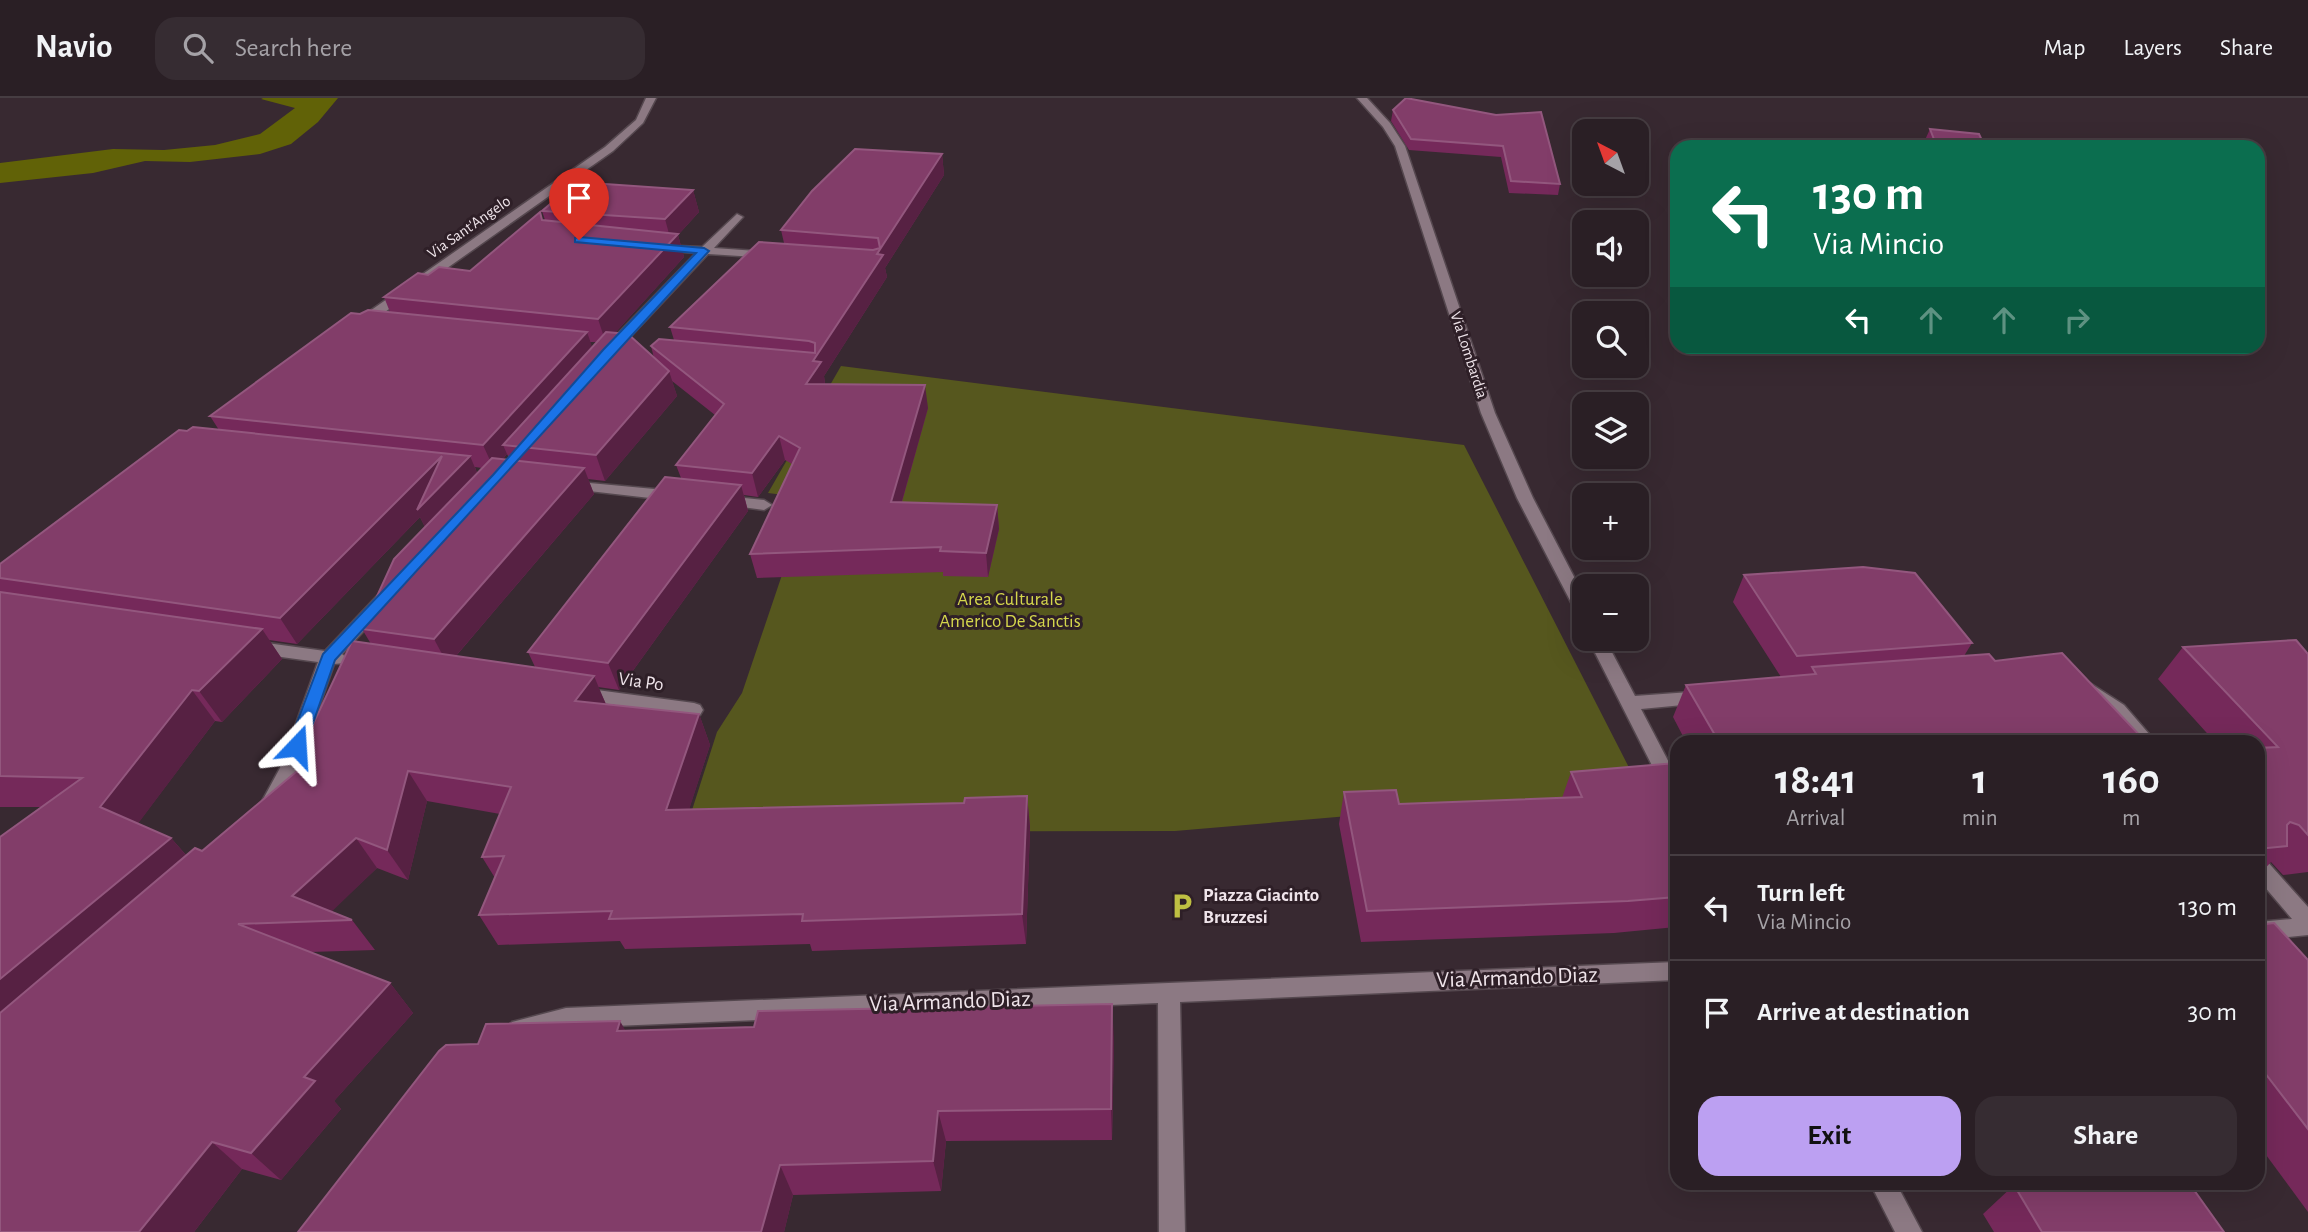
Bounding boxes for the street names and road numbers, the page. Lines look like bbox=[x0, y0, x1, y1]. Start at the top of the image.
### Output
street label: Via Sant'Angelo bbox=[425, 193, 513, 261]
street label: Via Lombardia bbox=[1447, 310, 1491, 400]
street label: Via Po bbox=[617, 669, 665, 695]
street label: Via Armando Diaz bbox=[1436, 964, 1598, 992]
street label: Via Armando Diaz bbox=[869, 988, 1031, 1016]

